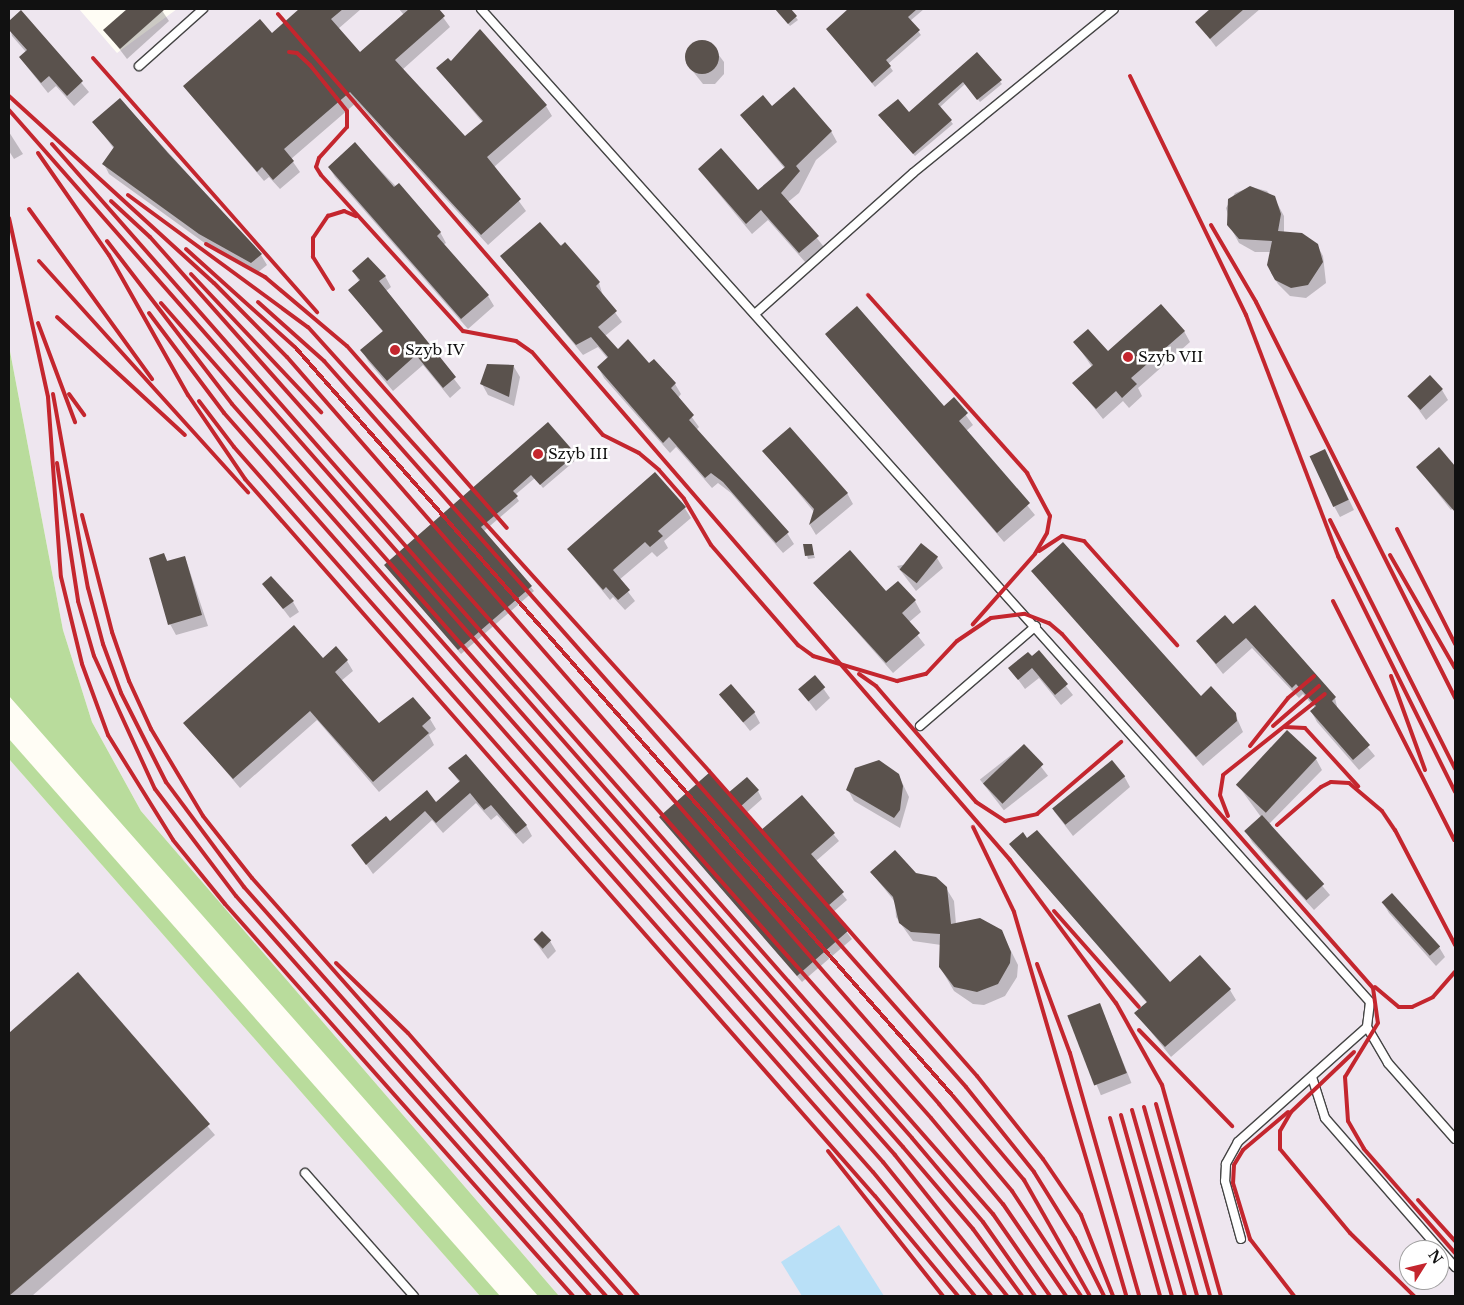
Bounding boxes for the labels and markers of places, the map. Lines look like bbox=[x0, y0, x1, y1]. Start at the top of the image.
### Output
place label: Szyb IV bbox=[405, 341, 465, 359]
marker: Szyb IV bbox=[389, 344, 401, 356]
place label: Szyb VII bbox=[1138, 348, 1204, 366]
marker: Szyb VII bbox=[1122, 351, 1134, 363]
place label: Szyb III bbox=[548, 445, 608, 463]
marker: Szyb III bbox=[532, 448, 544, 460]

